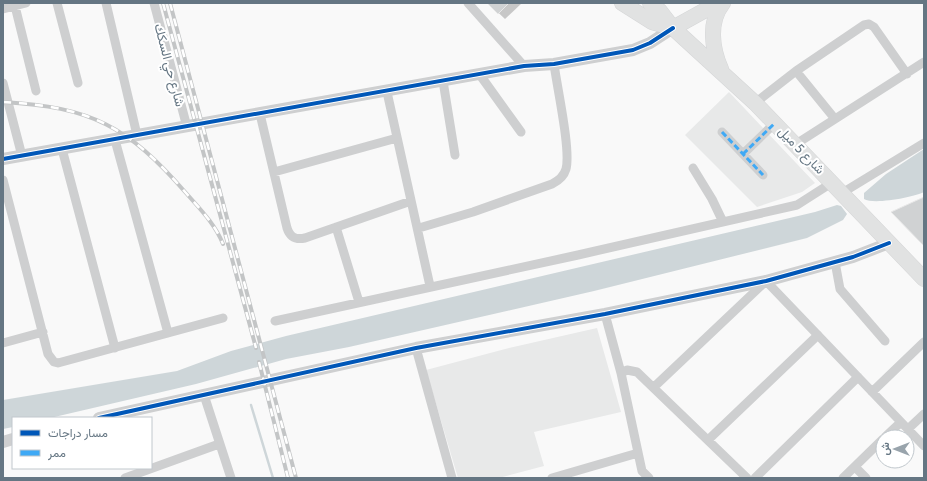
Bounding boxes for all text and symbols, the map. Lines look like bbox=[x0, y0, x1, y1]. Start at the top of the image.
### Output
street label: شارع حي السكك bbox=[148, 22, 189, 109]
street label: شارع 5 ميل bbox=[774, 123, 829, 178]
legend bbox=[12, 417, 152, 469]
text: مسار دراجات bbox=[48, 425, 108, 441]
north arrow bbox=[875, 429, 915, 469]
text: ش bbox=[878, 442, 892, 456]
text: ممر bbox=[47, 445, 66, 461]

